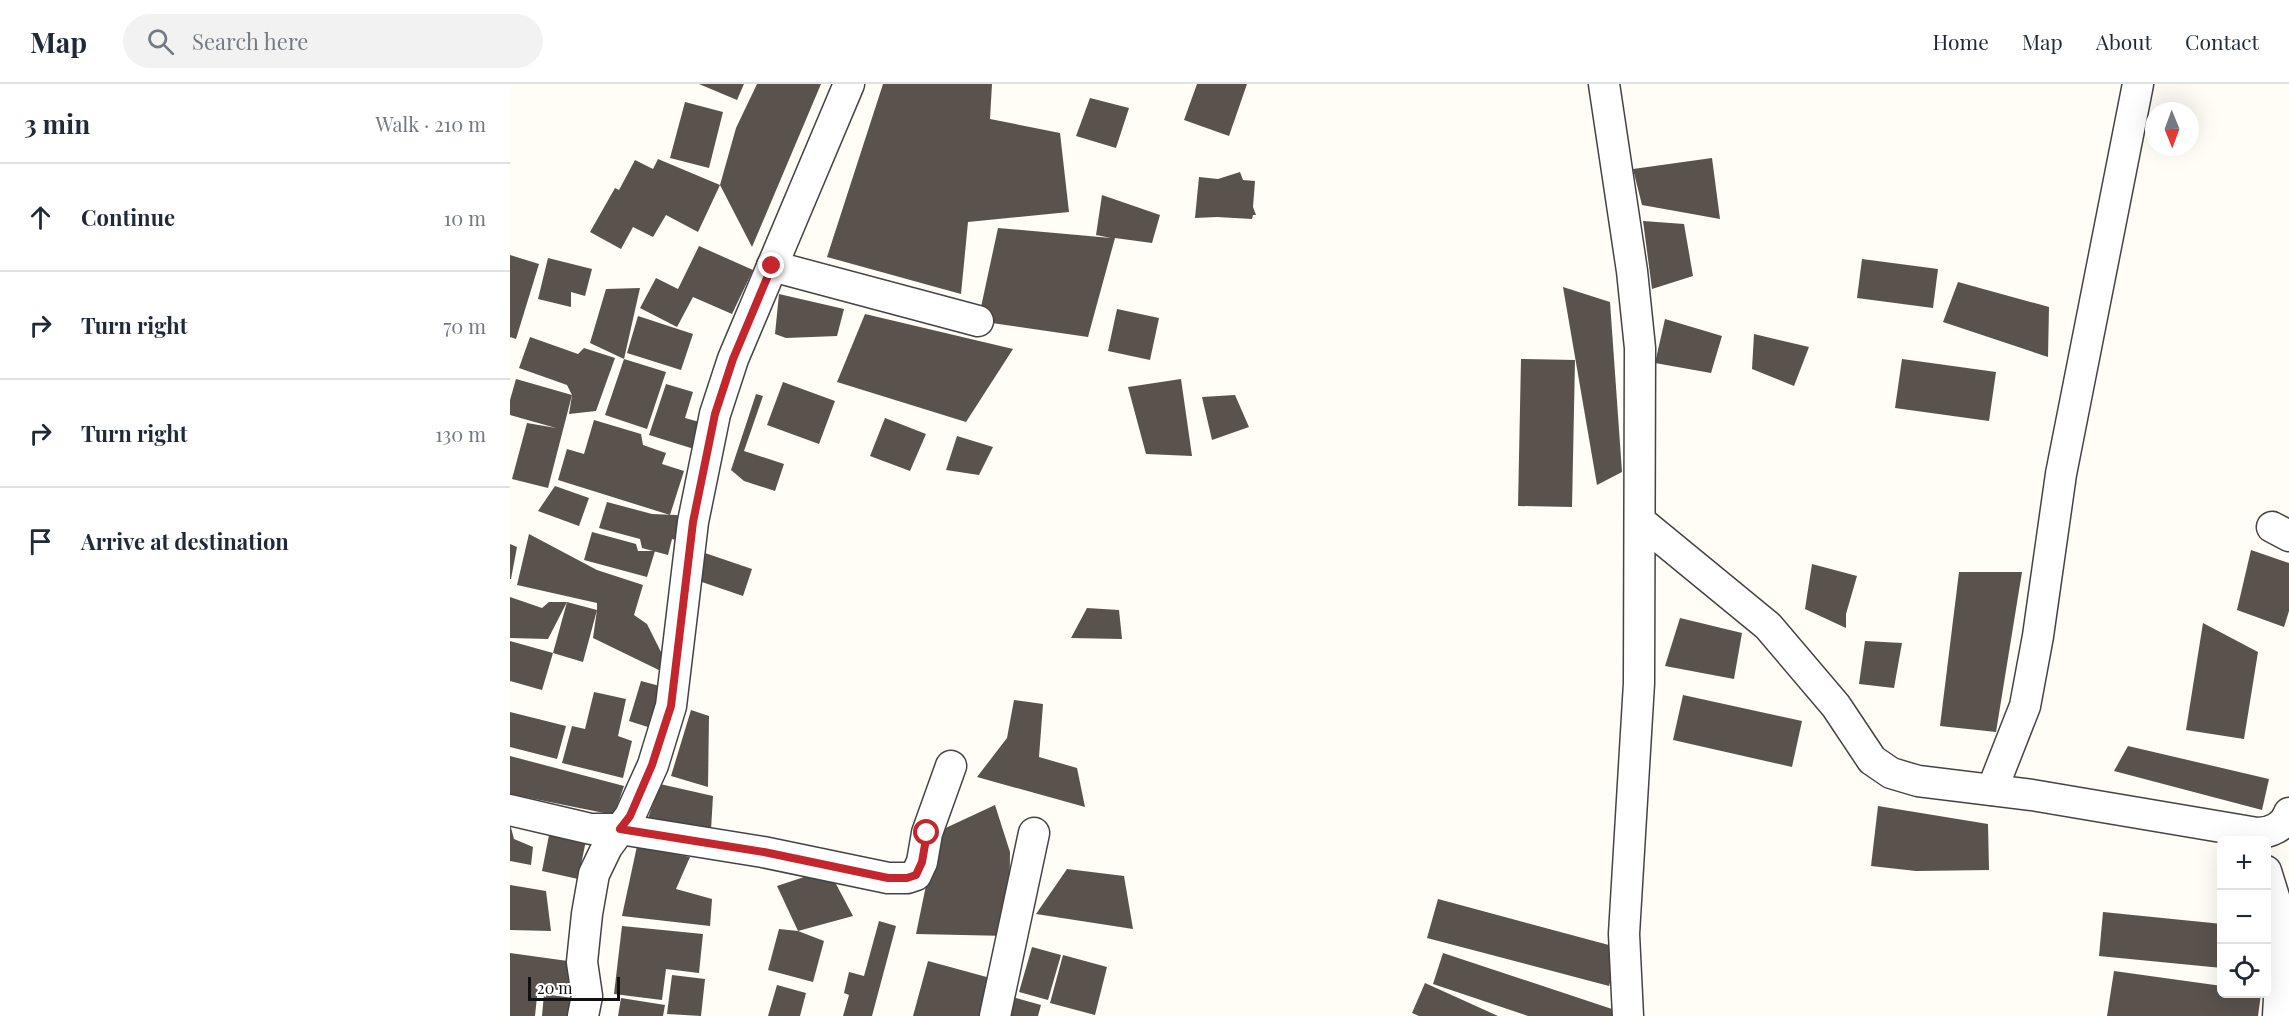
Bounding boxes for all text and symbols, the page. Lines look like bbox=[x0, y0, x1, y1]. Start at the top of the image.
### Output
search box bbox=[123, 14, 543, 68]
text: Map bbox=[30, 23, 87, 60]
icon: search bbox=[144, 25, 177, 58]
text: Search here bbox=[192, 26, 308, 56]
text: Home bbox=[1933, 27, 1989, 55]
text: Map bbox=[2022, 27, 2063, 55]
text: About bbox=[2096, 27, 2152, 55]
text: Contact bbox=[2185, 27, 2259, 55]
north arrow bbox=[2145, 102, 2199, 156]
text: 3 min bbox=[24, 106, 90, 141]
text: Walk · 210 m bbox=[376, 110, 486, 137]
icon: ahead bbox=[24, 201, 57, 234]
text: Continue bbox=[81, 202, 175, 232]
text: 10 m bbox=[444, 204, 486, 231]
route end bbox=[758, 252, 784, 278]
icon: right bbox=[24, 309, 57, 342]
text: Turn right bbox=[81, 310, 187, 340]
text: 70 m bbox=[443, 312, 486, 339]
icon: right bbox=[24, 417, 57, 450]
text: Turn right bbox=[81, 418, 187, 448]
text: 130 m bbox=[435, 420, 486, 447]
icon: arrive bbox=[24, 525, 57, 558]
text: Arrive at destination bbox=[81, 526, 289, 556]
route start bbox=[913, 819, 939, 845]
map controls bbox=[2217, 836, 2271, 998]
button: + bbox=[2217, 836, 2271, 890]
button: − bbox=[2217, 890, 2271, 944]
button: locate bbox=[2217, 944, 2271, 998]
scale bar bbox=[528, 974, 620, 1002]
text: 20 m bbox=[537, 977, 572, 998]

